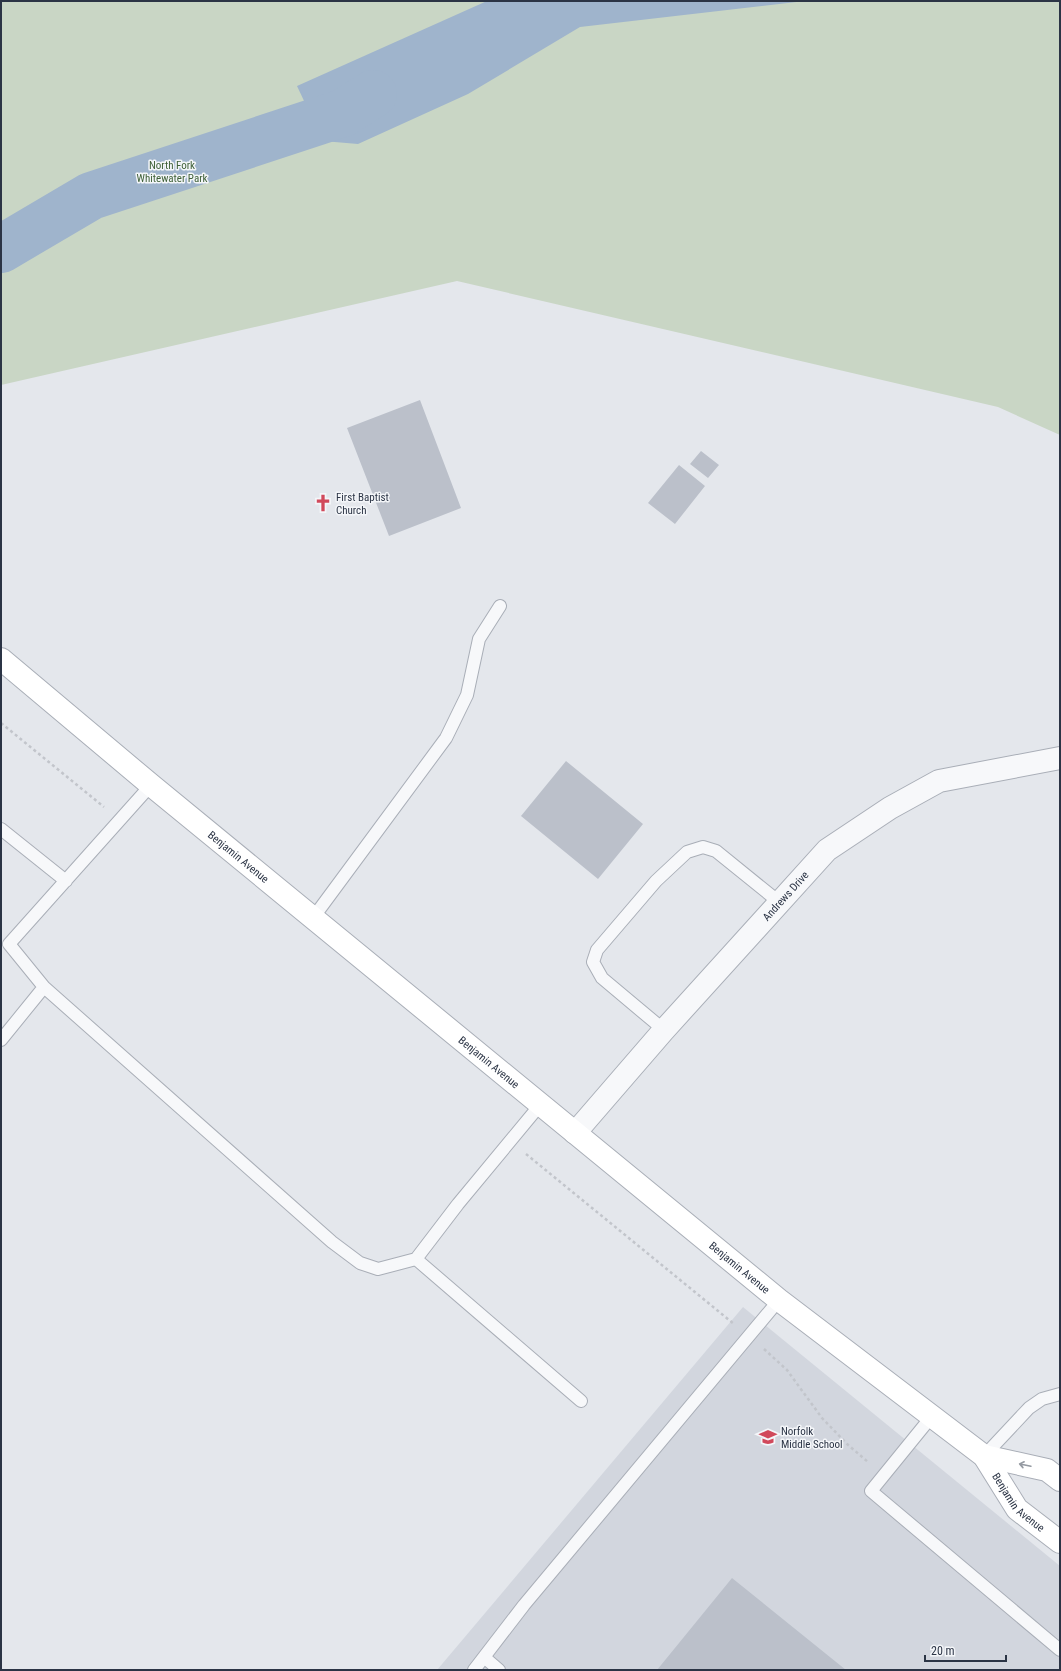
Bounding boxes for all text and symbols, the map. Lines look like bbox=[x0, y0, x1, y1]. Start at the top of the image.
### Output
park label: North Fork Whitewater Park bbox=[137, 159, 208, 185]
place label: First Baptist Church bbox=[336, 491, 389, 517]
church icon: First Baptist Church bbox=[313, 493, 333, 513]
street label: Benjamin Avenue bbox=[205, 828, 271, 885]
street label: Andrews Drive bbox=[760, 868, 811, 923]
street label: Benjamin Avenue bbox=[456, 1033, 522, 1091]
street label: Benjamin Avenue bbox=[707, 1239, 772, 1296]
place label: Norfolk Middle School bbox=[781, 1425, 843, 1451]
school or university icon: Norfolk Middle School bbox=[758, 1427, 778, 1447]
one-way arrow bbox=[1019, 1461, 1032, 1469]
street label: Benjamin Avenue bbox=[990, 1470, 1047, 1534]
scale bar bbox=[925, 1637, 1006, 1663]
text: 20 m bbox=[931, 1644, 955, 1658]

